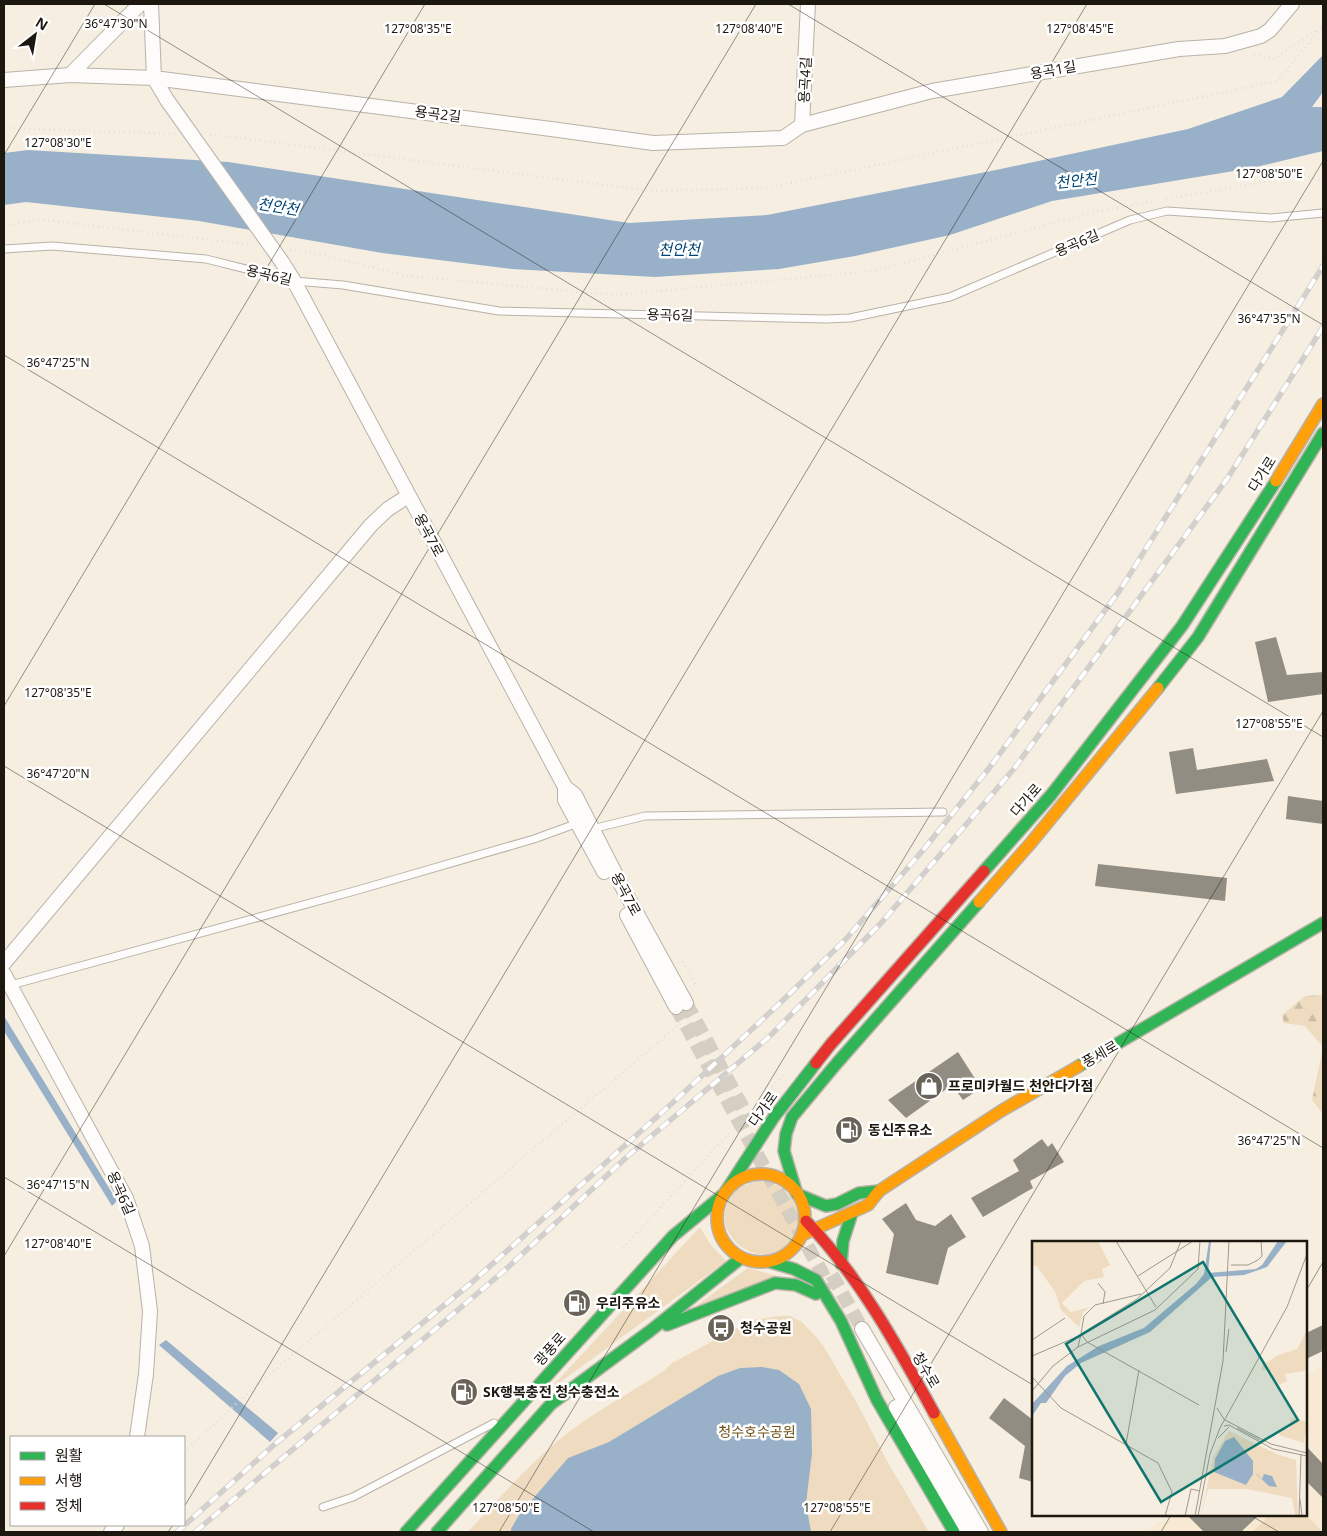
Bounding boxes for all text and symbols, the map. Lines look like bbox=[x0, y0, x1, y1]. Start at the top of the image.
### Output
north arrow bbox=[10, 10, 60, 60]
text: N bbox=[32, 12, 52, 35]
text: 36°47'30"N bbox=[84, 15, 148, 32]
text: 127°08'35"E bbox=[384, 20, 452, 37]
text: 127°08'40"E bbox=[715, 20, 783, 37]
text: 127°08'45"E bbox=[1046, 20, 1114, 37]
street label: 용곡4길 bbox=[794, 56, 815, 104]
street label: 용곡1길 bbox=[1028, 56, 1078, 83]
street label: 용곡2길 bbox=[414, 101, 462, 126]
text: 127°08'30"E bbox=[24, 134, 92, 151]
text: 127°08'50"E bbox=[1235, 165, 1303, 182]
water label: 천안천 bbox=[1054, 168, 1100, 192]
water label: 천안천 bbox=[256, 193, 302, 219]
street label: 용곡6길 bbox=[1052, 225, 1102, 260]
water label: 천안천 bbox=[658, 239, 702, 259]
street label: 용곡6길 bbox=[244, 260, 294, 289]
street label: 용곡6길 bbox=[646, 304, 694, 325]
text: 36°47'35"N bbox=[1237, 310, 1301, 327]
text: 36°47'25"N bbox=[26, 354, 90, 371]
street label: 다가로 bbox=[1243, 452, 1280, 495]
street label: 용곡7로 bbox=[410, 510, 449, 560]
text: 127°08'35"E bbox=[24, 684, 92, 701]
text: 127°08'55"E bbox=[1235, 715, 1303, 732]
text: 36°47'20"N bbox=[26, 765, 90, 782]
street label: 다가로 bbox=[1006, 779, 1046, 820]
street label: 용곡7로 bbox=[607, 869, 646, 919]
street label: 풍세로 bbox=[1078, 1036, 1121, 1071]
shop icon: 프로미카월드 천안다가점 bbox=[914, 1071, 944, 1101]
place label: 프로미카월드 천안다가점 bbox=[948, 1076, 1093, 1095]
street label: 다가로 bbox=[744, 1087, 782, 1130]
fuel station icon: 동신주유소 bbox=[834, 1115, 864, 1145]
place label: 동신주유소 bbox=[868, 1120, 933, 1139]
text: 36°47'25"N bbox=[1237, 1132, 1301, 1149]
street label: 용곡6길 bbox=[103, 1168, 140, 1218]
text: 36°47'15"N bbox=[26, 1176, 90, 1193]
text: 127°08'40"E bbox=[24, 1235, 92, 1252]
inset map bbox=[1032, 1241, 1307, 1516]
fuel station icon: 우리주유소 bbox=[562, 1288, 592, 1318]
place label: 우리주유소 bbox=[596, 1293, 661, 1312]
bus stop icon: 청수공원 bbox=[706, 1313, 736, 1343]
place label: 청수공원 bbox=[740, 1318, 792, 1337]
street label: 광풍로 bbox=[530, 1328, 570, 1369]
street label: 청수로 bbox=[909, 1348, 944, 1391]
fuel station icon: SK행복충전 청수충전소 bbox=[449, 1377, 479, 1407]
place label: SK행복충전 청수충전소 bbox=[483, 1382, 620, 1401]
park label: 청수호수공원 bbox=[718, 1422, 796, 1441]
legend bbox=[10, 1436, 185, 1526]
text: 원활 bbox=[55, 1445, 83, 1465]
text: 서행 bbox=[55, 1470, 83, 1490]
text: 정체 bbox=[55, 1495, 83, 1515]
text: 127°08'50"E bbox=[472, 1499, 540, 1516]
text: 127°08'55"E bbox=[803, 1499, 871, 1516]

